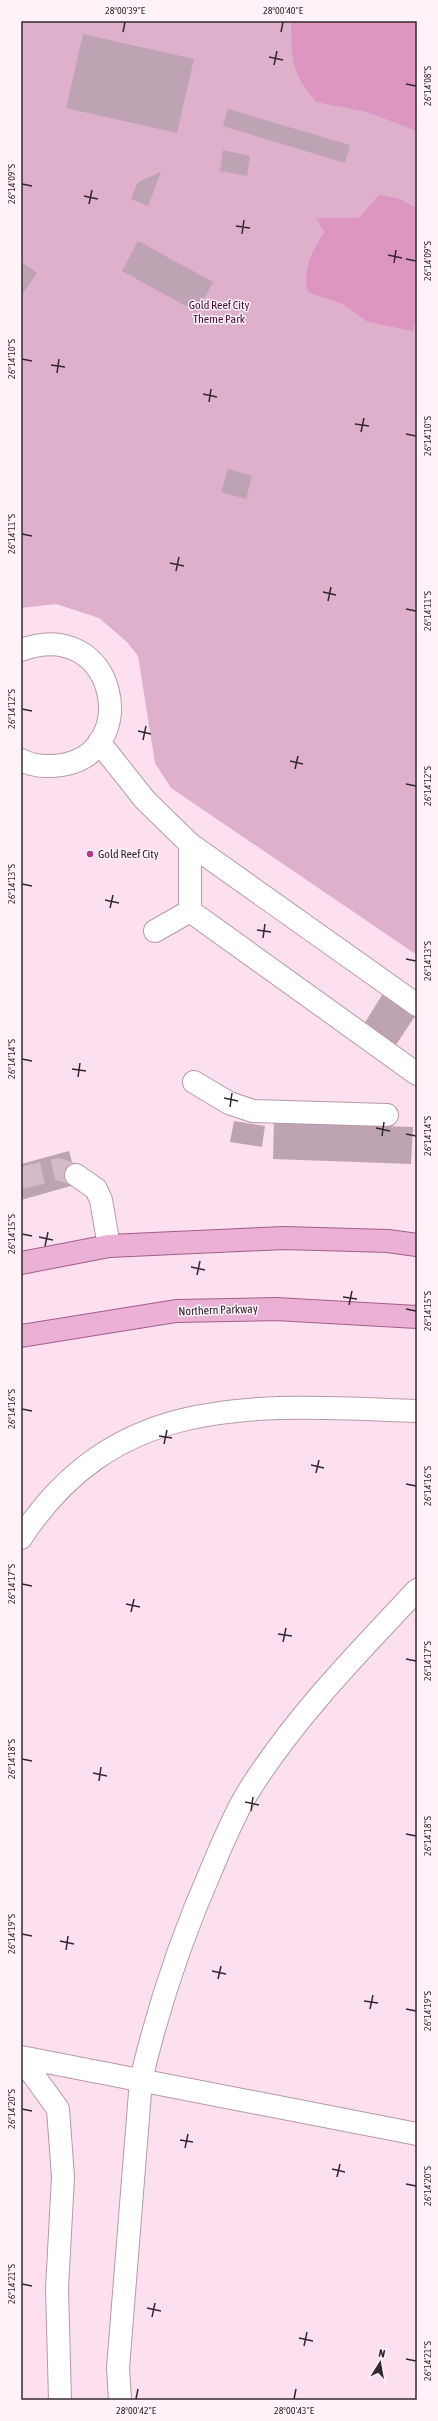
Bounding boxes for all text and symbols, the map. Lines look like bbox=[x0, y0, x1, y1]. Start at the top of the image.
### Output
text: 28°00'39"E bbox=[105, 5, 146, 16]
text: 28°00'40"E bbox=[263, 5, 304, 16]
text: 26°14'08"S bbox=[422, 66, 433, 106]
text: 26°14'09"S bbox=[6, 164, 17, 204]
text: 26°14'09"S bbox=[422, 241, 433, 281]
park label: Gold Reef City Theme Park bbox=[189, 298, 249, 326]
text: 26°14'10"S bbox=[6, 339, 17, 379]
text: 26°14'10"S bbox=[422, 416, 433, 456]
text: 26°14'11"S bbox=[6, 514, 17, 554]
text: 26°14'11"S bbox=[422, 591, 433, 631]
text: 26°14'12"S bbox=[6, 689, 17, 729]
text: 26°14'12"S bbox=[422, 766, 433, 806]
place label: Gold Reef City bbox=[98, 847, 159, 861]
marker: Gold Reef City bbox=[85, 849, 95, 859]
text: 26°14'13"S bbox=[6, 864, 17, 904]
text: 26°14'13"S bbox=[422, 941, 433, 981]
text: 26°14'14"S bbox=[6, 1039, 17, 1079]
text: 26°14'14"S bbox=[422, 1116, 433, 1156]
text: 26°14'15"S bbox=[6, 1214, 17, 1254]
text: 26°14'15"S bbox=[422, 1291, 433, 1331]
street label: Northern Parkway bbox=[178, 1302, 258, 1318]
text: 26°14'16"S bbox=[6, 1389, 17, 1429]
text: 26°14'16"S bbox=[422, 1466, 433, 1506]
text: 26°14'17"S bbox=[6, 1564, 17, 1604]
text: 26°14'17"S bbox=[422, 1641, 433, 1681]
text: 26°14'18"S bbox=[6, 1739, 17, 1779]
text: 26°14'18"S bbox=[422, 1816, 433, 1856]
text: 26°14'19"S bbox=[6, 1914, 17, 1954]
text: 26°14'19"S bbox=[422, 1991, 433, 2031]
text: 26°14'20"S bbox=[6, 2089, 17, 2129]
text: 26°14'20"S bbox=[422, 2166, 433, 2206]
text: 26°14'21"S bbox=[6, 2264, 17, 2304]
text: 26°14'21"S bbox=[422, 2341, 433, 2381]
north arrow bbox=[360, 2343, 400, 2383]
text: N bbox=[378, 2347, 386, 2360]
text: 28°00'42"E bbox=[116, 2405, 157, 2416]
text: 28°00'43"E bbox=[274, 2405, 315, 2416]

